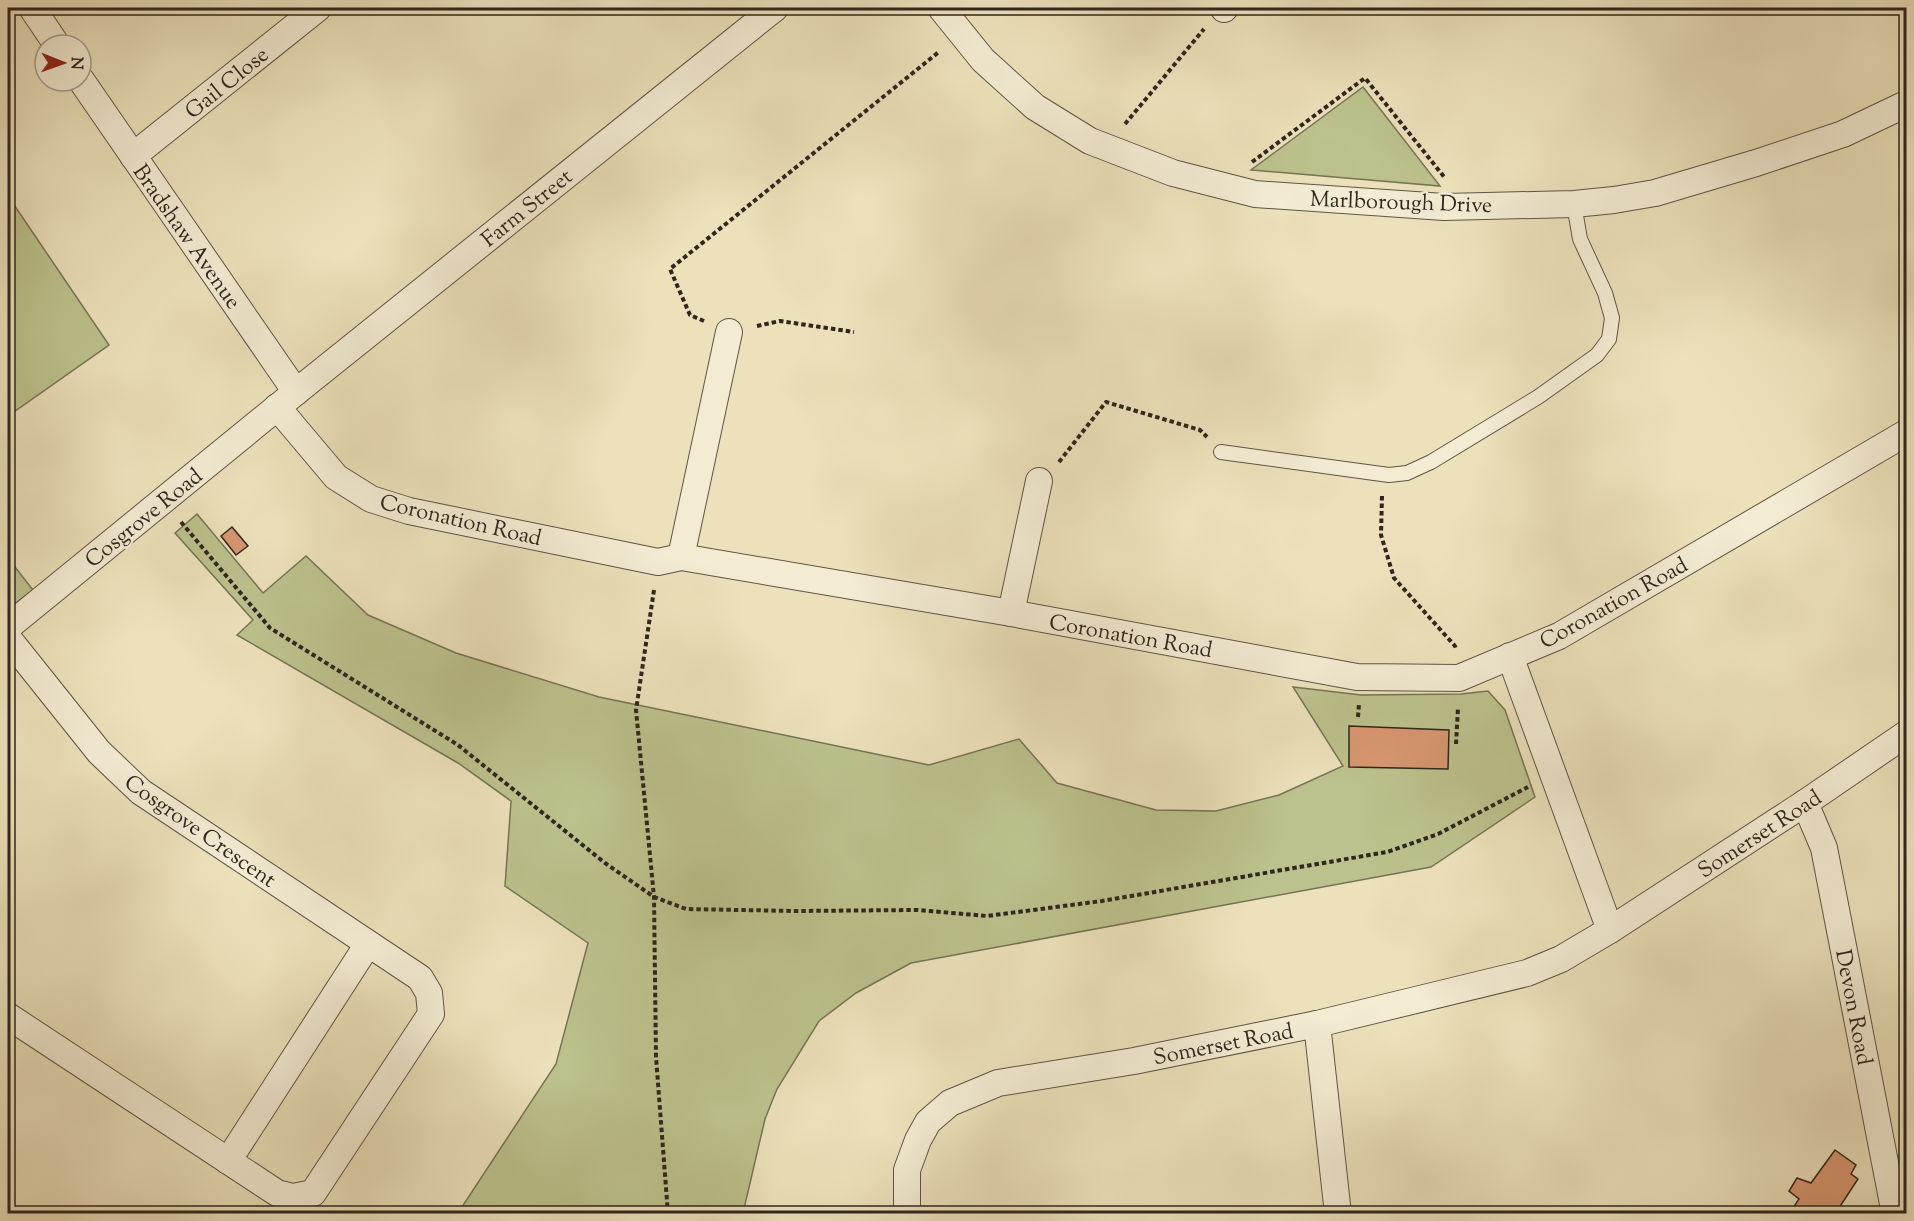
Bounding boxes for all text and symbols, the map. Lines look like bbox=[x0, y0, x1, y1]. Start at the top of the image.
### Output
north arrow bbox=[33, 33, 93, 93]
street label: Gail Close bbox=[179, 40, 277, 128]
text: N bbox=[64, 57, 87, 70]
street label: Bradshaw Avenue bbox=[124, 159, 248, 317]
street label: Farm Street bbox=[475, 162, 581, 256]
street label: Marlborough Drive bbox=[1309, 185, 1493, 223]
street label: Cosgrove Road bbox=[79, 462, 211, 577]
street label: Coronation Road bbox=[376, 488, 544, 556]
street label: Coronation Road bbox=[1534, 551, 1694, 659]
street label: Coronation Road bbox=[1046, 608, 1215, 668]
street label: Cosgrove Crescent bbox=[117, 768, 282, 897]
street label: Somerset Road bbox=[1692, 783, 1829, 888]
street label: Devon Road bbox=[1825, 947, 1879, 1068]
street label: Somerset Road bbox=[1151, 1017, 1296, 1075]

